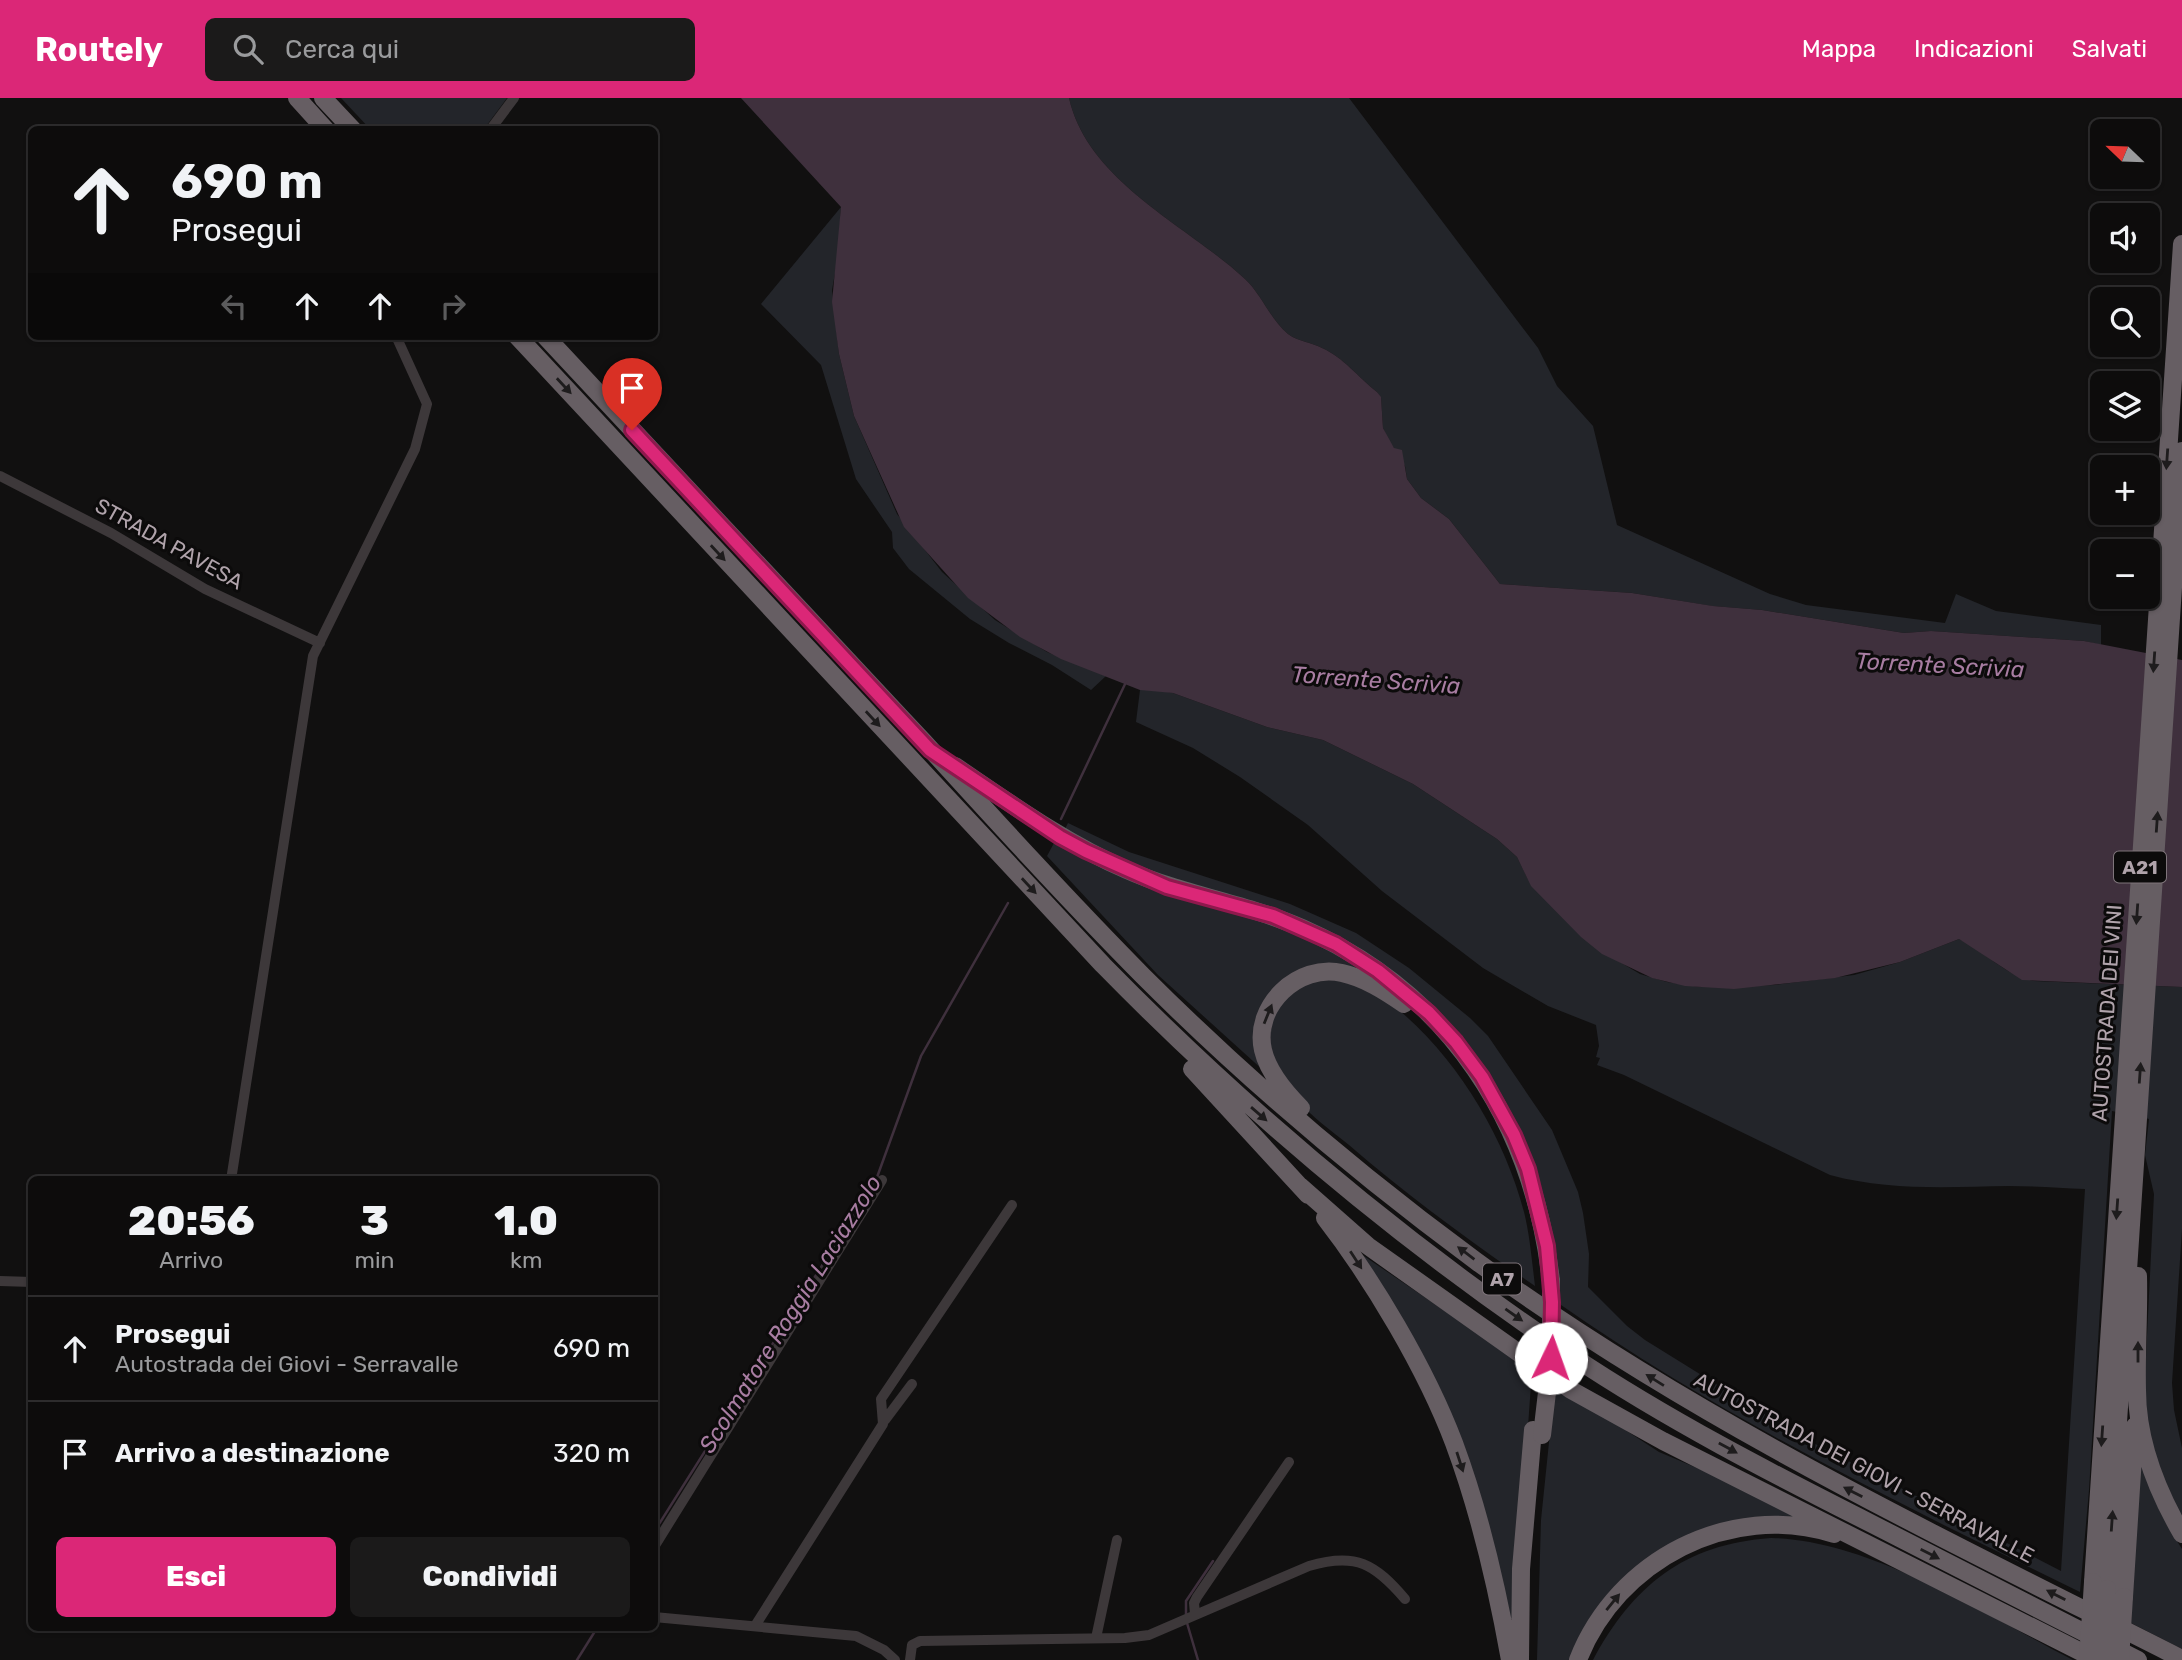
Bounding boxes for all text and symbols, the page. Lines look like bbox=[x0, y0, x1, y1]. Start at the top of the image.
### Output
search box bbox=[205, 18, 695, 81]
text: Routely bbox=[35, 30, 163, 69]
icon: search bbox=[229, 30, 267, 68]
text: Cerca qui bbox=[285, 34, 399, 65]
text: Mappa bbox=[1802, 35, 1876, 63]
text: Indicazioni bbox=[1914, 35, 2034, 63]
text: Salvati bbox=[2072, 35, 2147, 63]
north arrow bbox=[2090, 119, 2160, 189]
map controls bbox=[2090, 119, 2160, 609]
text: 690 m bbox=[171, 152, 323, 210]
icon: ahead bbox=[56, 154, 147, 245]
button: sound bbox=[2090, 203, 2160, 273]
text: Prosegui bbox=[171, 211, 302, 249]
icon: left bbox=[215, 287, 253, 325]
icon: ahead bbox=[288, 287, 326, 325]
icon: ahead bbox=[361, 287, 399, 325]
icon: right bbox=[434, 287, 472, 325]
button: search bbox=[2090, 287, 2160, 357]
pin bbox=[602, 358, 662, 430]
icon: arrive bbox=[613, 369, 651, 407]
button: layers bbox=[2090, 371, 2160, 441]
one-way arrow bbox=[555, 377, 571, 394]
one-way arrow bbox=[2162, 448, 2173, 470]
button: + bbox=[2090, 455, 2160, 525]
street label: STRADA PAVESA bbox=[91, 493, 247, 594]
button: − bbox=[2090, 539, 2160, 609]
one-way arrow bbox=[710, 544, 726, 561]
water label: Torrente Scrivia bbox=[1855, 647, 2025, 683]
one-way arrow bbox=[2148, 651, 2159, 673]
water label: Torrente Scrivia bbox=[1291, 660, 1461, 700]
one-way arrow bbox=[865, 710, 881, 727]
one-way arrow bbox=[2152, 811, 2163, 833]
road number: A21 bbox=[2114, 852, 2166, 882]
one-way arrow bbox=[1020, 877, 1036, 894]
one-way arrow bbox=[2131, 903, 2142, 925]
street label: AUTOSTRADA DEI VINI bbox=[2086, 904, 2127, 1122]
one-way arrow bbox=[1262, 1004, 1273, 1025]
one-way arrow bbox=[2135, 1062, 2146, 1084]
one-way arrow bbox=[1250, 1106, 1267, 1121]
water label: Scolmatore Roggia Laciazzolo bbox=[693, 1170, 887, 1458]
text: 20:56 bbox=[128, 1196, 255, 1246]
text: 3 bbox=[360, 1196, 389, 1246]
text: 1.0 bbox=[494, 1196, 558, 1246]
one-way arrow bbox=[2111, 1198, 2122, 1220]
text: Arrivo bbox=[159, 1246, 223, 1274]
text: min bbox=[355, 1246, 395, 1274]
text: km bbox=[510, 1246, 542, 1274]
one-way arrow bbox=[1457, 1247, 1475, 1261]
one-way arrow bbox=[1349, 1251, 1363, 1269]
road number: A7 bbox=[1483, 1264, 1521, 1294]
one-way arrow bbox=[1505, 1308, 1524, 1321]
text: Prosegui bbox=[115, 1319, 231, 1350]
position arrow bbox=[1514, 1321, 1588, 1395]
icon: ahead bbox=[56, 1330, 94, 1368]
text: 690 m bbox=[553, 1333, 630, 1364]
one-way arrow bbox=[2132, 1340, 2144, 1362]
text: Autostrada dei Giovi - Serravalle bbox=[115, 1350, 459, 1378]
street label: AUTOSTRADA DEI GIOVI - SERRAVALLE bbox=[1690, 1367, 2039, 1568]
one-way arrow bbox=[1645, 1374, 1664, 1387]
one-way arrow bbox=[2096, 1425, 2107, 1447]
icon: arrive bbox=[56, 1435, 94, 1473]
text: Arrivo a destinazione bbox=[115, 1438, 390, 1469]
text: 320 m bbox=[553, 1438, 630, 1469]
one-way arrow bbox=[1719, 1442, 1738, 1454]
one-way arrow bbox=[1455, 1451, 1466, 1472]
one-way arrow bbox=[1843, 1486, 1863, 1498]
one-way arrow bbox=[2106, 1509, 2117, 1531]
button: Esci bbox=[56, 1537, 336, 1617]
button: Condividi bbox=[350, 1537, 630, 1617]
one-way arrow bbox=[1920, 1548, 1940, 1559]
one-way arrow bbox=[2046, 1590, 2066, 1601]
one-way arrow bbox=[1605, 1593, 1620, 1611]

